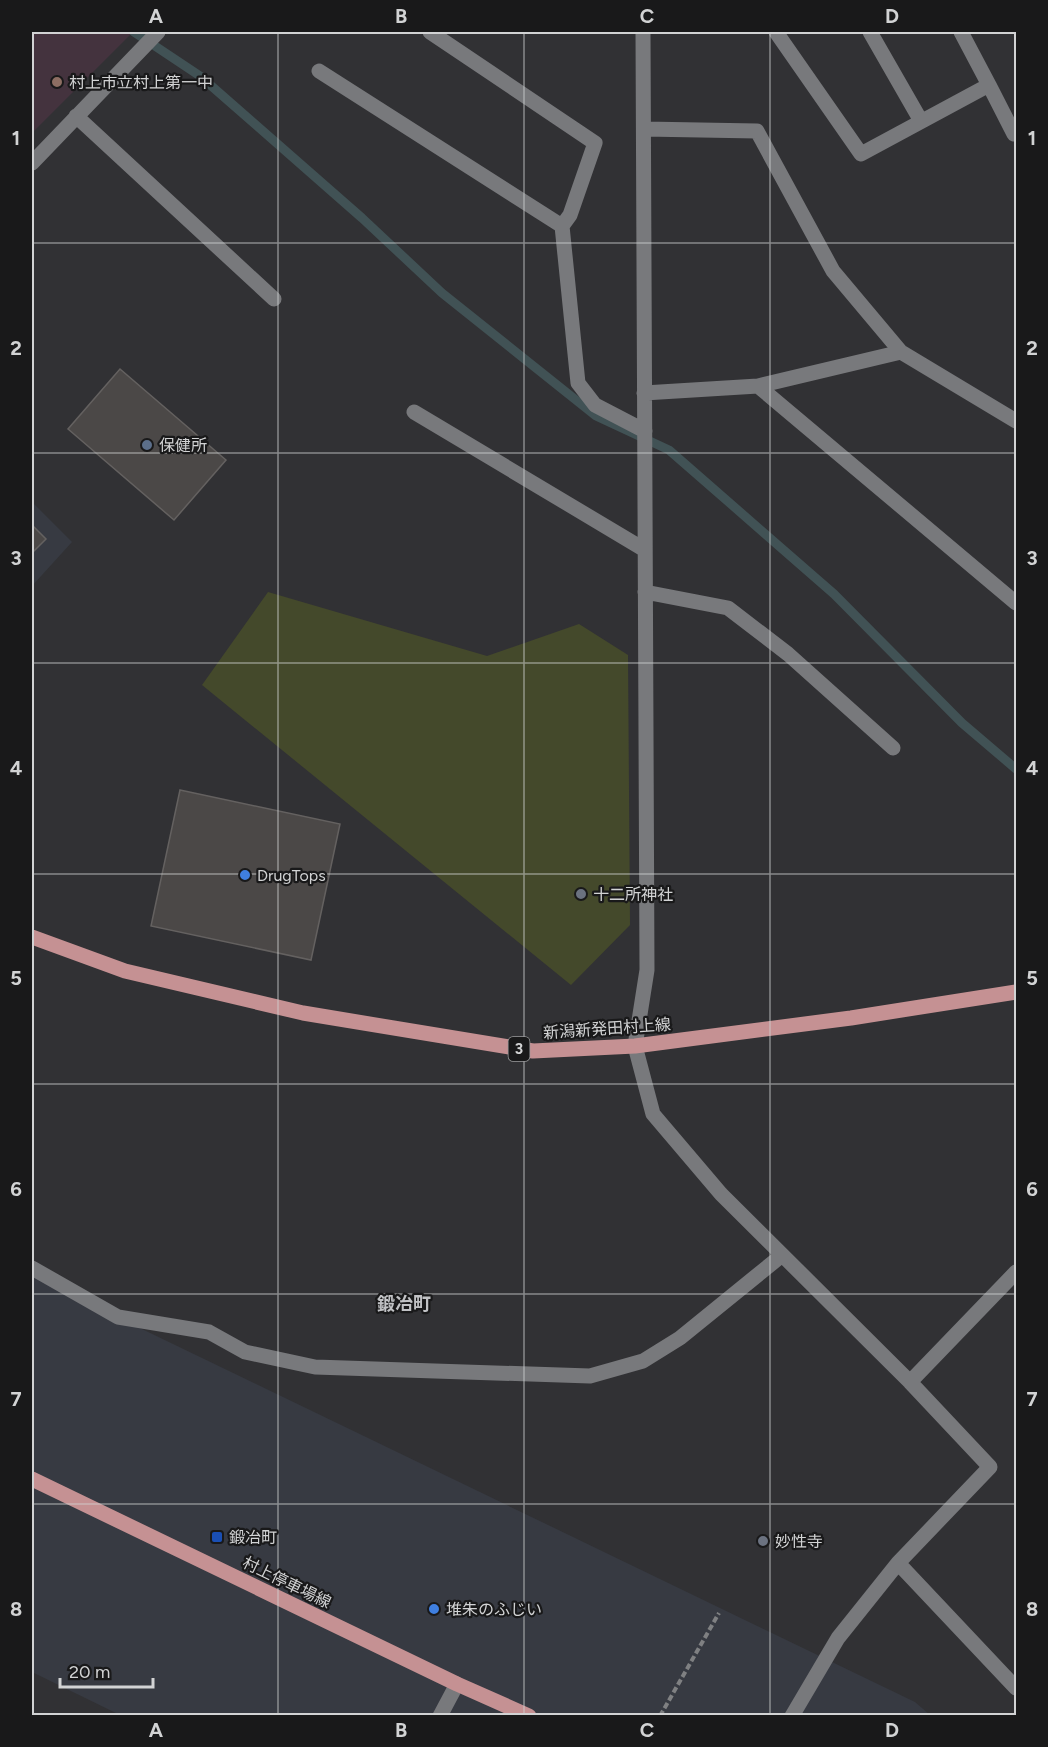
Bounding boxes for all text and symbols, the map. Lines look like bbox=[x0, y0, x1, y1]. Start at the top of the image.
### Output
text: A bbox=[149, 4, 164, 28]
text: B bbox=[395, 4, 407, 28]
text: C bbox=[640, 4, 654, 28]
text: D bbox=[885, 4, 899, 28]
place label: 村上市立村上第一中 bbox=[69, 73, 213, 92]
marker: 村上市立村上第一中 bbox=[50, 75, 64, 89]
text: 1 bbox=[12, 126, 20, 150]
text: 1 bbox=[1028, 126, 1036, 150]
text: 2 bbox=[10, 336, 22, 360]
text: 2 bbox=[1026, 336, 1038, 360]
place label: 保健所 bbox=[159, 436, 207, 455]
marker: 保健所 bbox=[140, 438, 154, 452]
text: 3 bbox=[10, 546, 22, 570]
text: 3 bbox=[1026, 546, 1038, 570]
text: 4 bbox=[10, 756, 23, 780]
text: 4 bbox=[1026, 756, 1039, 780]
place label: DrugTops bbox=[257, 866, 326, 885]
marker: DrugTops bbox=[238, 868, 252, 882]
place label: 十二所神社 bbox=[593, 885, 673, 904]
marker: 十二所神社 bbox=[574, 887, 588, 901]
text: 5 bbox=[10, 966, 22, 990]
text: 5 bbox=[1026, 966, 1038, 990]
street label: 新潟新発田村上線 bbox=[543, 1015, 672, 1042]
road number: 3 bbox=[508, 1037, 530, 1061]
text: 6 bbox=[10, 1177, 22, 1201]
text: 6 bbox=[1026, 1177, 1038, 1201]
district label: 鍛冶町 bbox=[377, 1293, 431, 1315]
text: 7 bbox=[10, 1387, 22, 1411]
text: 7 bbox=[1026, 1387, 1038, 1411]
place label: 鍛冶町 bbox=[229, 1528, 277, 1547]
marker: 鍛冶町 bbox=[210, 1530, 224, 1544]
place label: 妙性寺 bbox=[775, 1532, 823, 1551]
marker: 妙性寺 bbox=[756, 1534, 770, 1548]
street label: 村上停車場線 bbox=[239, 1553, 334, 1612]
text: 8 bbox=[10, 1597, 22, 1621]
text: 8 bbox=[1026, 1597, 1038, 1621]
place label: 堆朱のふじい bbox=[446, 1600, 542, 1619]
marker: 堆朱のふじい bbox=[427, 1602, 441, 1616]
scale bar bbox=[60, 1651, 153, 1689]
text: 20 m bbox=[69, 1661, 110, 1683]
text: A bbox=[149, 1718, 164, 1742]
text: B bbox=[395, 1718, 407, 1742]
text: C bbox=[640, 1718, 654, 1742]
text: D bbox=[885, 1718, 899, 1742]

